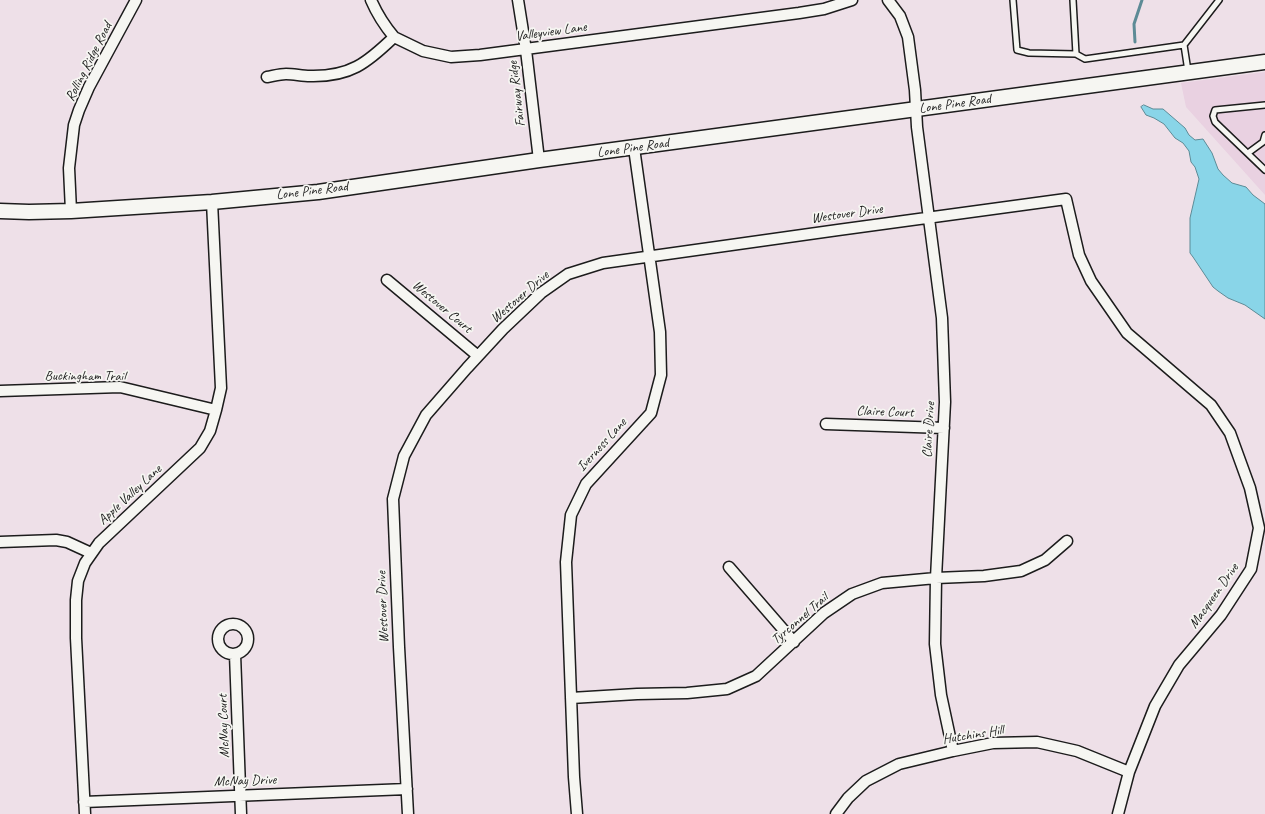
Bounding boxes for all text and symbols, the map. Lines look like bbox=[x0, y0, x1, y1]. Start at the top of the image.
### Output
street label: Valleyview Lane bbox=[514, 19, 588, 45]
street label: Rolling Ridge Road bbox=[62, 20, 116, 104]
street label: Fairway Ridge bbox=[505, 60, 529, 128]
street label: Lone Pine Road bbox=[918, 91, 992, 117]
street label: Lone Pine Road bbox=[596, 135, 670, 161]
street label: Lone Pine Road bbox=[275, 178, 349, 204]
street label: Westover Drive bbox=[810, 201, 884, 227]
street label: Westover Drive bbox=[487, 267, 553, 327]
street label: Westover Court bbox=[409, 277, 475, 337]
street label: Buckingham Trail bbox=[44, 368, 126, 384]
street label: Claire Drive bbox=[919, 402, 939, 458]
street label: Claire Court bbox=[856, 403, 914, 421]
street label: Iverness Lane bbox=[574, 415, 630, 475]
street label: Apple Valley Lane bbox=[95, 461, 165, 529]
street label: Macqueen Drive bbox=[1185, 560, 1243, 632]
street label: Westover Drive bbox=[373, 571, 393, 643]
street label: Tyrconnel Trail bbox=[768, 590, 832, 648]
street label: McNay Court bbox=[214, 694, 234, 758]
street label: Hutchins Hill bbox=[941, 722, 1005, 748]
street label: McNay Drive bbox=[214, 772, 276, 790]

